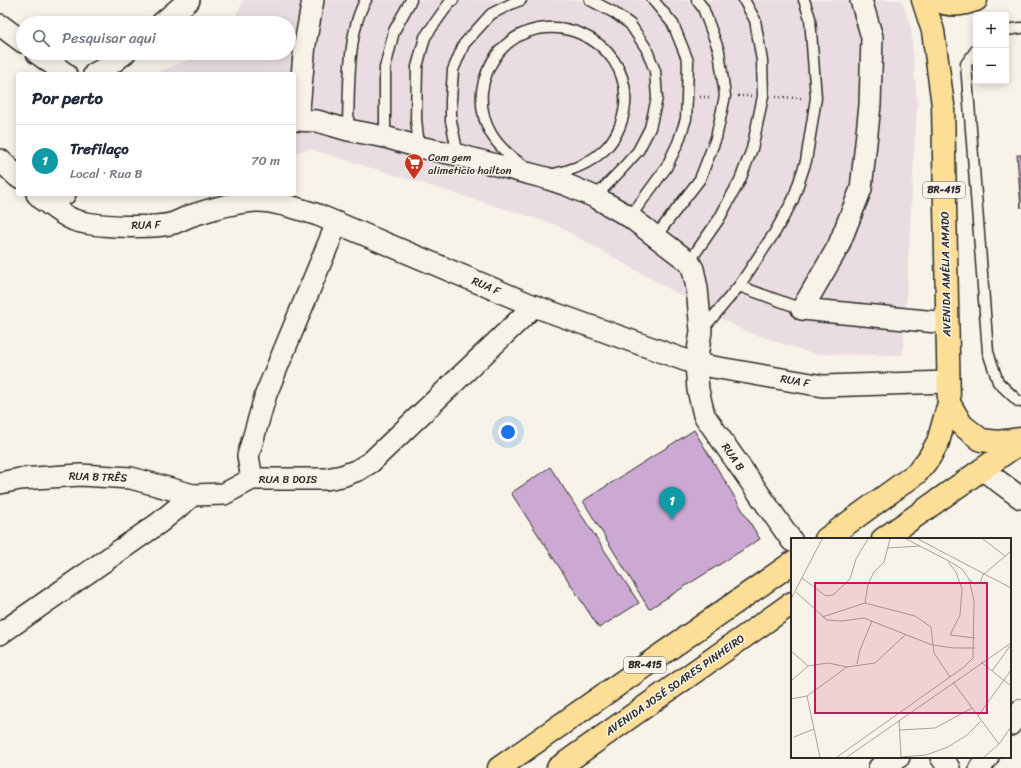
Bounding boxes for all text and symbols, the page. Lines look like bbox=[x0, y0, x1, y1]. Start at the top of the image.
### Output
map controls bbox=[973, 12, 1009, 84]
button: + bbox=[973, 12, 1009, 48]
search box bbox=[16, 16, 296, 60]
text: Pesquisar aqui bbox=[62, 25, 156, 51]
icon: search bbox=[30, 27, 52, 49]
button: − bbox=[973, 48, 1009, 84]
text: Por perto bbox=[32, 83, 103, 113]
text: Trefilaço bbox=[70, 136, 129, 162]
place label: Com gem alimeticio hailton bbox=[428, 148, 511, 180]
text: 1 bbox=[42, 149, 48, 172]
text: 70 m bbox=[251, 149, 280, 172]
supermarket icon: Com gem alimeticio hailton bbox=[403, 152, 425, 180]
text: Local · Rua B bbox=[70, 162, 143, 185]
road number: BR-415 bbox=[923, 182, 965, 198]
street label: AVENIDA AMÉLIA AMADO bbox=[935, 211, 957, 338]
street label: RUA F bbox=[131, 215, 162, 235]
street label: RUA F bbox=[469, 272, 504, 301]
street label: RUA F bbox=[779, 369, 812, 393]
your location bbox=[498, 422, 518, 442]
street label: RUA B bbox=[716, 439, 750, 475]
street label: RUA B TRÊS bbox=[68, 466, 128, 488]
street label: RUA B DOIS bbox=[259, 470, 317, 489]
pin: 1 bbox=[659, 487, 685, 520]
inset map bbox=[791, 538, 1011, 758]
street label: AVENIDA JOSÉ SOARES PINHEIRO bbox=[600, 629, 749, 741]
road number: BR-415 bbox=[624, 657, 666, 673]

